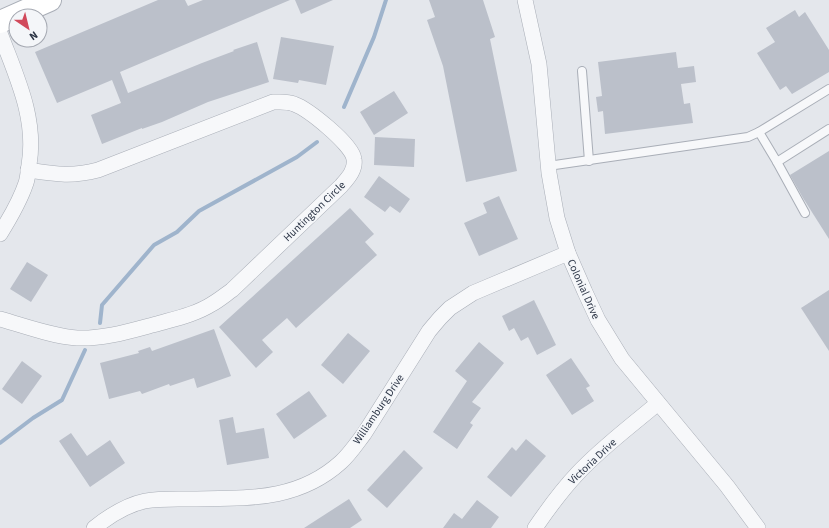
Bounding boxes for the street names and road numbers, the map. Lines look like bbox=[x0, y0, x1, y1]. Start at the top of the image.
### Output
street label: Huntington Circle bbox=[280, 177, 349, 245]
street label: Colonial Drive bbox=[564, 257, 604, 322]
street label: Williamburg Drive bbox=[349, 371, 408, 447]
street label: Victoria Drive bbox=[565, 435, 620, 488]

